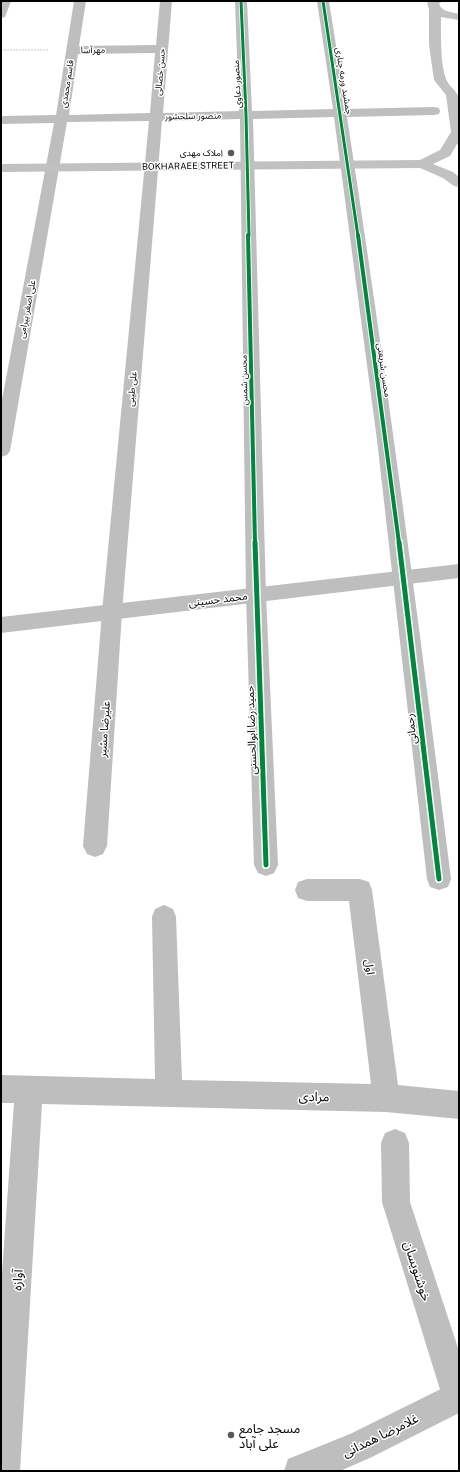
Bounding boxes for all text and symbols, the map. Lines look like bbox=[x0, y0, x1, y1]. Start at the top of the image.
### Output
street label: مهرآسا bbox=[81, 44, 106, 56]
street label: جمشید ورمه چناری bbox=[333, 47, 355, 115]
street label: حسن خصالی bbox=[152, 48, 167, 96]
street label: قاسم محمدی bbox=[57, 59, 78, 109]
street label: منصور دعاوی bbox=[230, 59, 244, 108]
street label: منصور سلحشور bbox=[164, 110, 222, 123]
place label: املاک مهدی bbox=[180, 147, 223, 158]
marker: املاک مهدی bbox=[226, 148, 236, 158]
street label: BOKHARAEE STREET bbox=[142, 159, 235, 172]
street label: علی اصغر بیرامی bbox=[15, 278, 39, 339]
street label: محسن شریعتی bbox=[374, 342, 394, 398]
street label: محسن شمس bbox=[238, 354, 249, 405]
street label: علی طیبی bbox=[124, 370, 139, 407]
street label: محمد حسینی bbox=[188, 589, 249, 610]
street label: حمید رضا ابوالحسنی bbox=[243, 685, 260, 775]
street label: علیرضا مشیر bbox=[96, 700, 113, 759]
street label: رحمانی bbox=[403, 713, 420, 745]
street label: اول bbox=[362, 959, 377, 975]
street label: مرادی bbox=[298, 1089, 330, 1105]
street label: خوشنویسان bbox=[400, 1239, 434, 1304]
street label: آوازه bbox=[9, 1268, 26, 1291]
street label: غلامرضا همدانی bbox=[340, 1410, 421, 1461]
place label: مسجد جامع علی آباد bbox=[239, 1421, 301, 1452]
marker: مسجد جامع علی آباد bbox=[226, 1430, 236, 1440]

